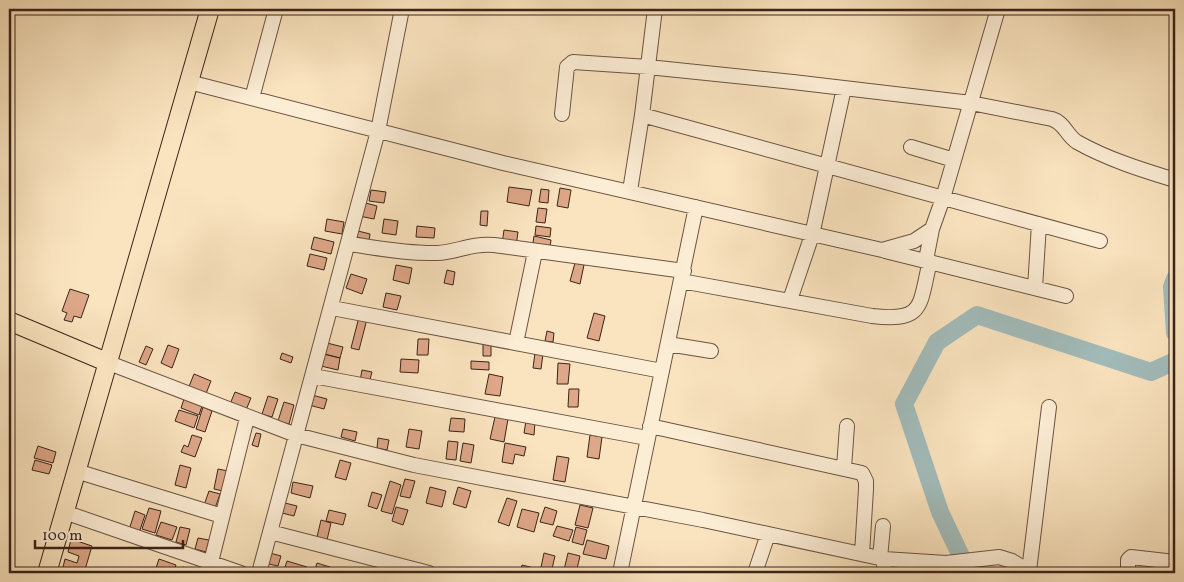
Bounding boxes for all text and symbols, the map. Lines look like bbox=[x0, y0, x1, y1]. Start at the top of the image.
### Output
scale bar bbox=[35, 517, 182, 549]
text: 100 m bbox=[42, 526, 82, 547]

